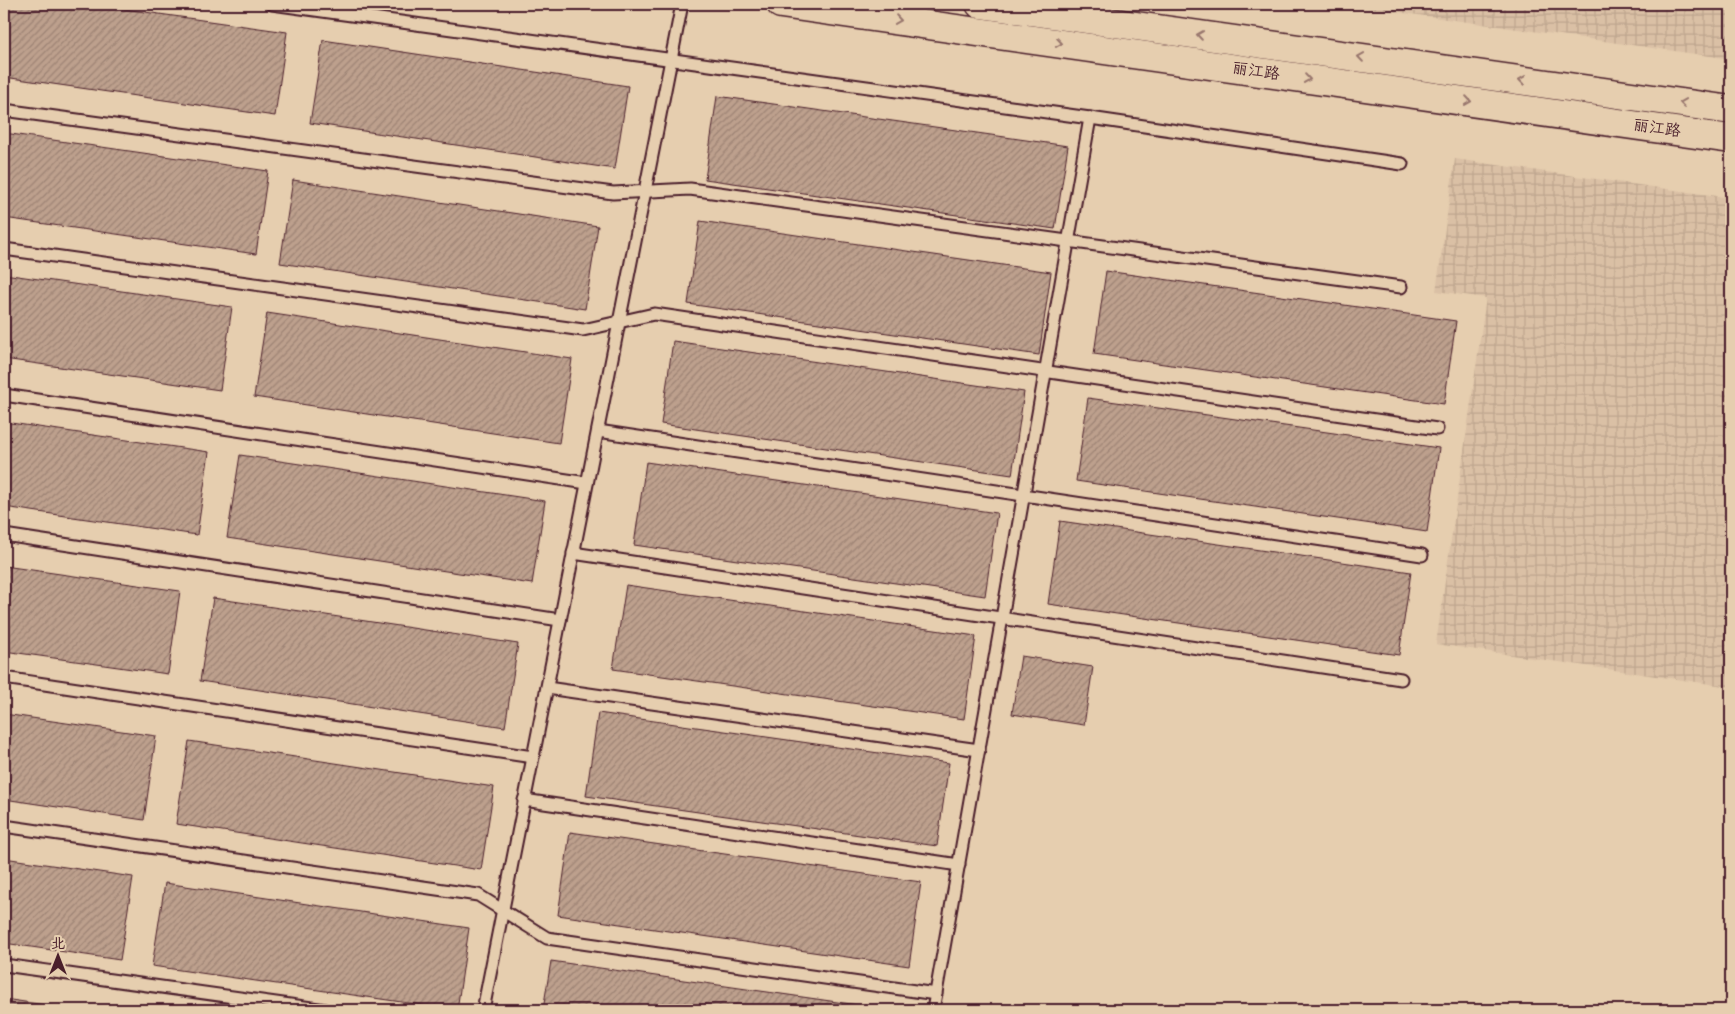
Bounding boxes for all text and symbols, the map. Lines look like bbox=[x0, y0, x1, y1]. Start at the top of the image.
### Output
one-way arrow bbox=[894, 15, 903, 25]
one-way arrow bbox=[1196, 30, 1204, 41]
one-way arrow bbox=[1055, 38, 1064, 48]
one-way arrow bbox=[1357, 53, 1365, 63]
street label: 丽江路 bbox=[1231, 57, 1281, 85]
one-way arrow bbox=[1302, 73, 1311, 83]
one-way arrow bbox=[1518, 75, 1526, 86]
one-way arrow bbox=[1463, 96, 1472, 106]
one-way arrow bbox=[1679, 98, 1687, 109]
street label: 丽江路 bbox=[1632, 114, 1682, 142]
north arrow bbox=[32, 932, 82, 982]
text: 北 bbox=[51, 934, 65, 954]

